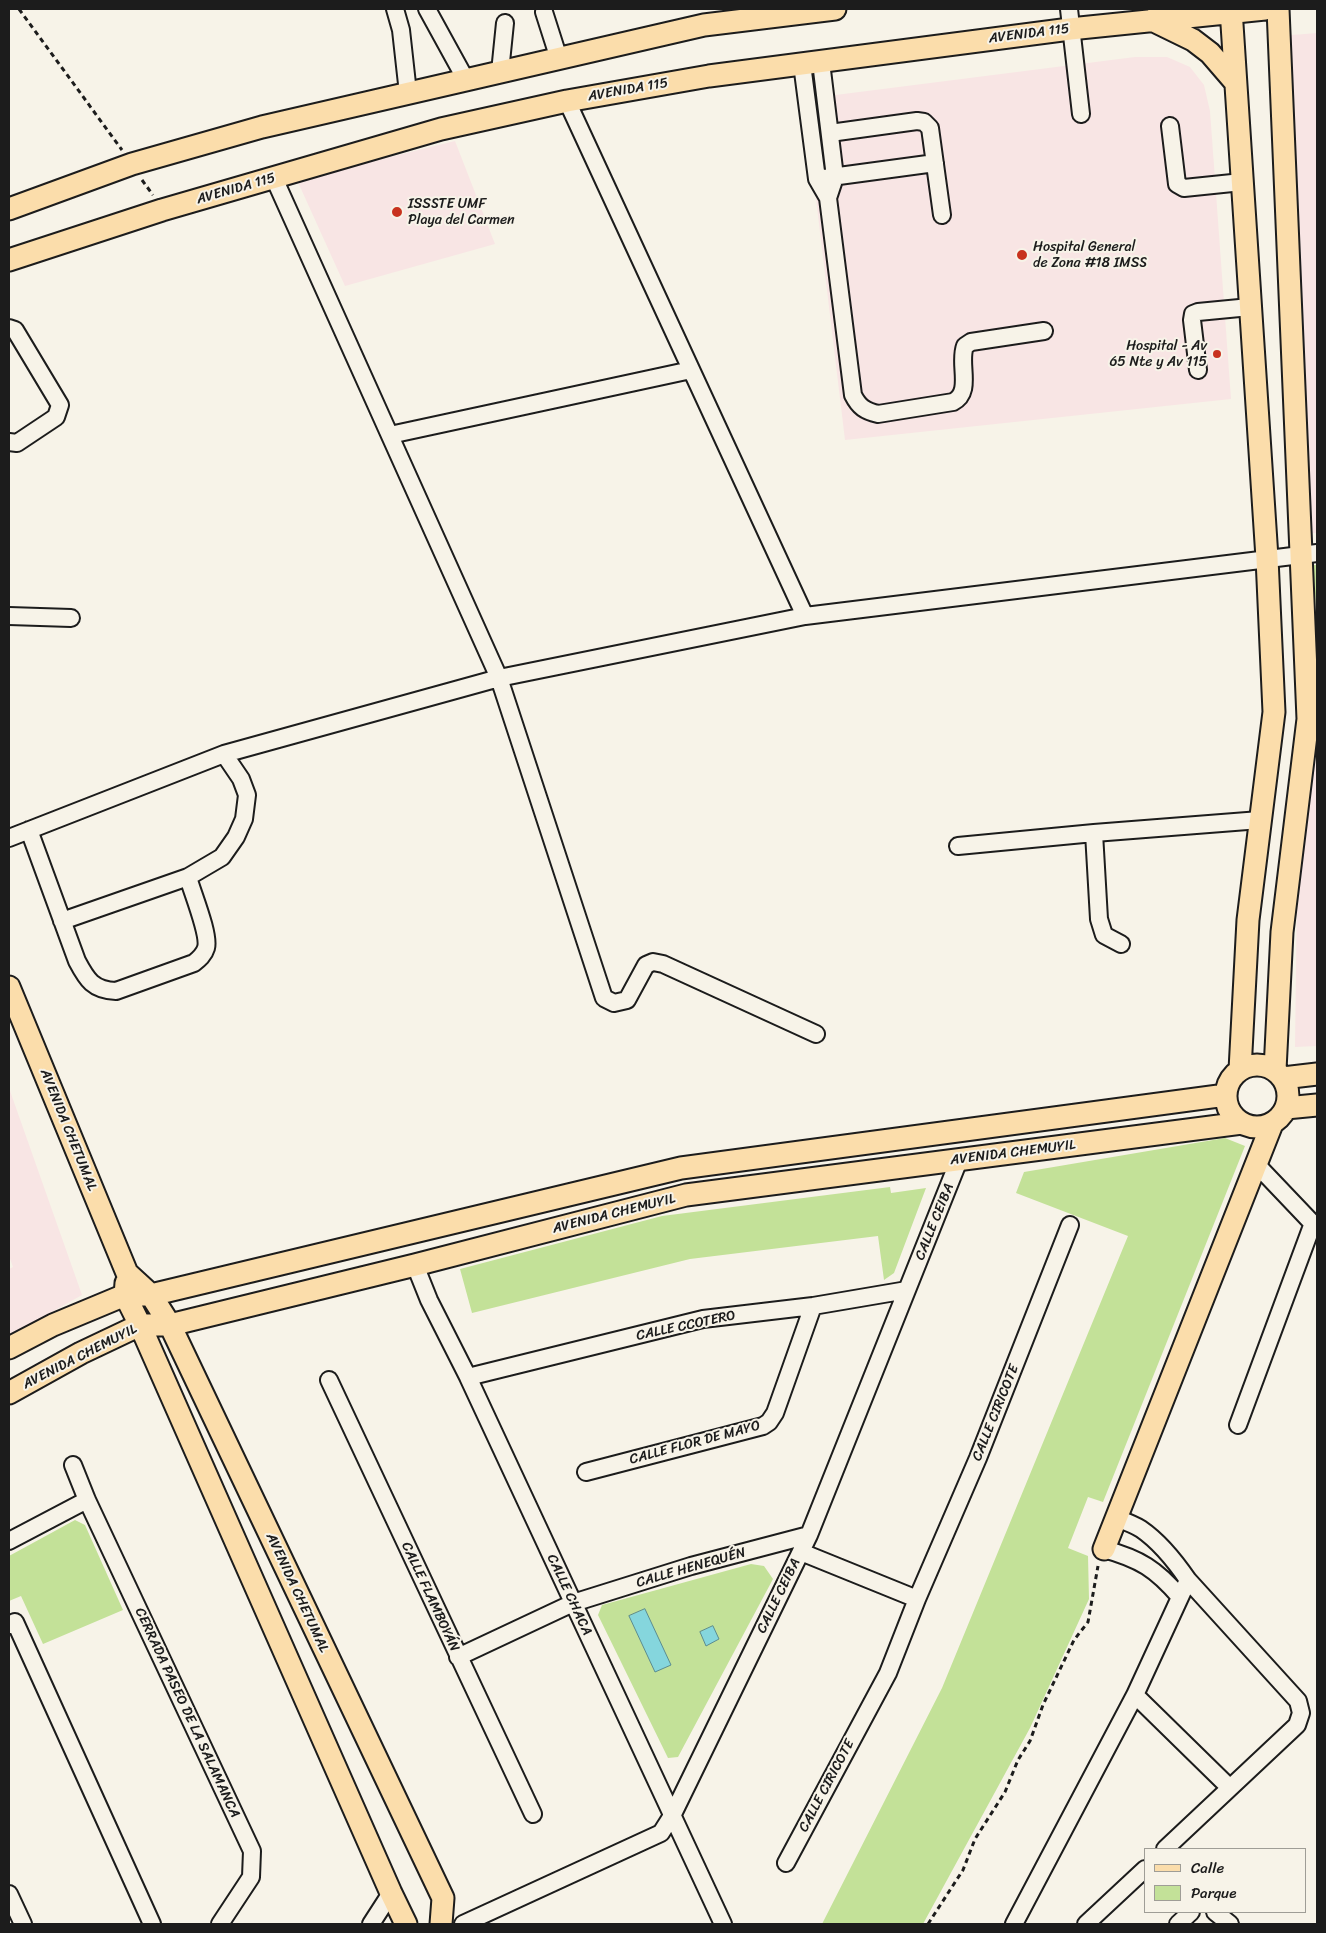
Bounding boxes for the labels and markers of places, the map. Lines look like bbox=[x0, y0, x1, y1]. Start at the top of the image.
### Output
place label: ISSSTE UMF Playa del Carmen bbox=[408, 196, 515, 228]
marker: ISSSTE UMF Playa del Carmen bbox=[390, 205, 404, 219]
place label: Hospital General de Zona #18 IMSS bbox=[1033, 239, 1147, 272]
marker: Hospital General de Zona #18 IMSS bbox=[1015, 248, 1029, 262]
place label: Hospital - Av 65 Nte y Av 115 bbox=[1109, 338, 1207, 371]
marker: Hospital - Av 65 Nte y Av 115 bbox=[1211, 348, 1223, 360]

